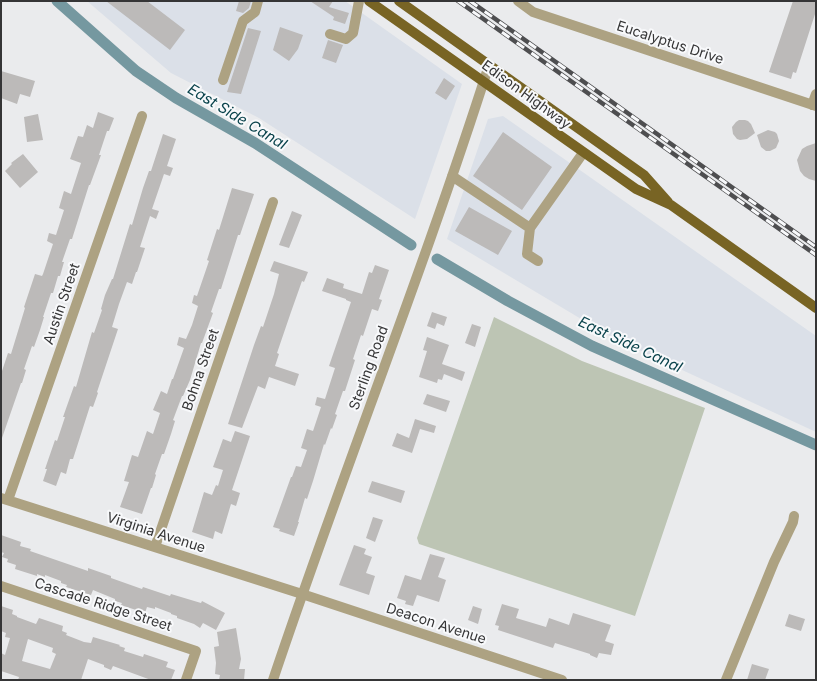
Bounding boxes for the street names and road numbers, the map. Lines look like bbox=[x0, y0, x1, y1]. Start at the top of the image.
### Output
street label: Eucalyptus Drive bbox=[614, 18, 726, 68]
street label: Edison Highway bbox=[478, 57, 574, 133]
street label: Austin Street bbox=[40, 261, 84, 347]
street label: Sterling Road bbox=[346, 324, 392, 412]
street label: Bohna Street bbox=[179, 327, 223, 413]
street label: Virginia Avenue bbox=[105, 509, 207, 557]
street label: Cascade Ridge Street bbox=[32, 575, 174, 635]
street label: Deacon Avenue bbox=[384, 600, 488, 648]

